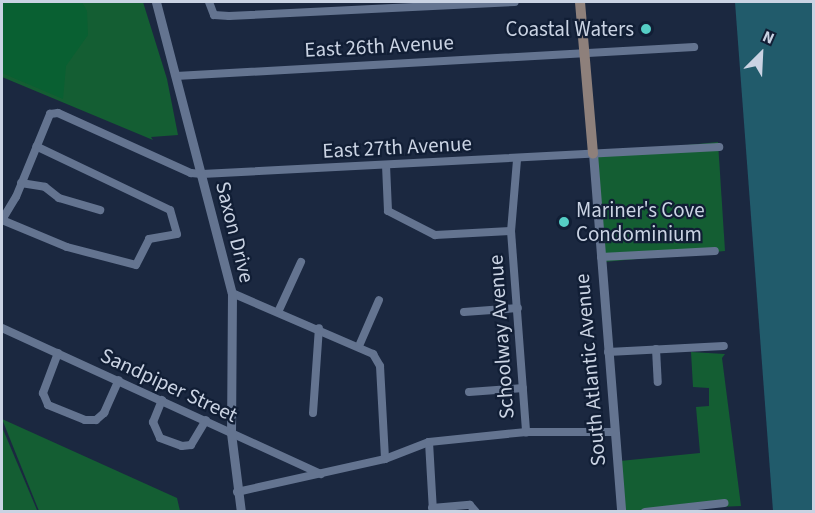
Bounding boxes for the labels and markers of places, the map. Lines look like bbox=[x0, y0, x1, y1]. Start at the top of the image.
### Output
place label: Coastal Waters bbox=[505, 16, 634, 42]
marker: Coastal Waters bbox=[639, 22, 653, 36]
place label: Mariner's Cove Condominium bbox=[576, 197, 705, 247]
marker: Mariner's Cove Condominium bbox=[557, 215, 571, 229]

